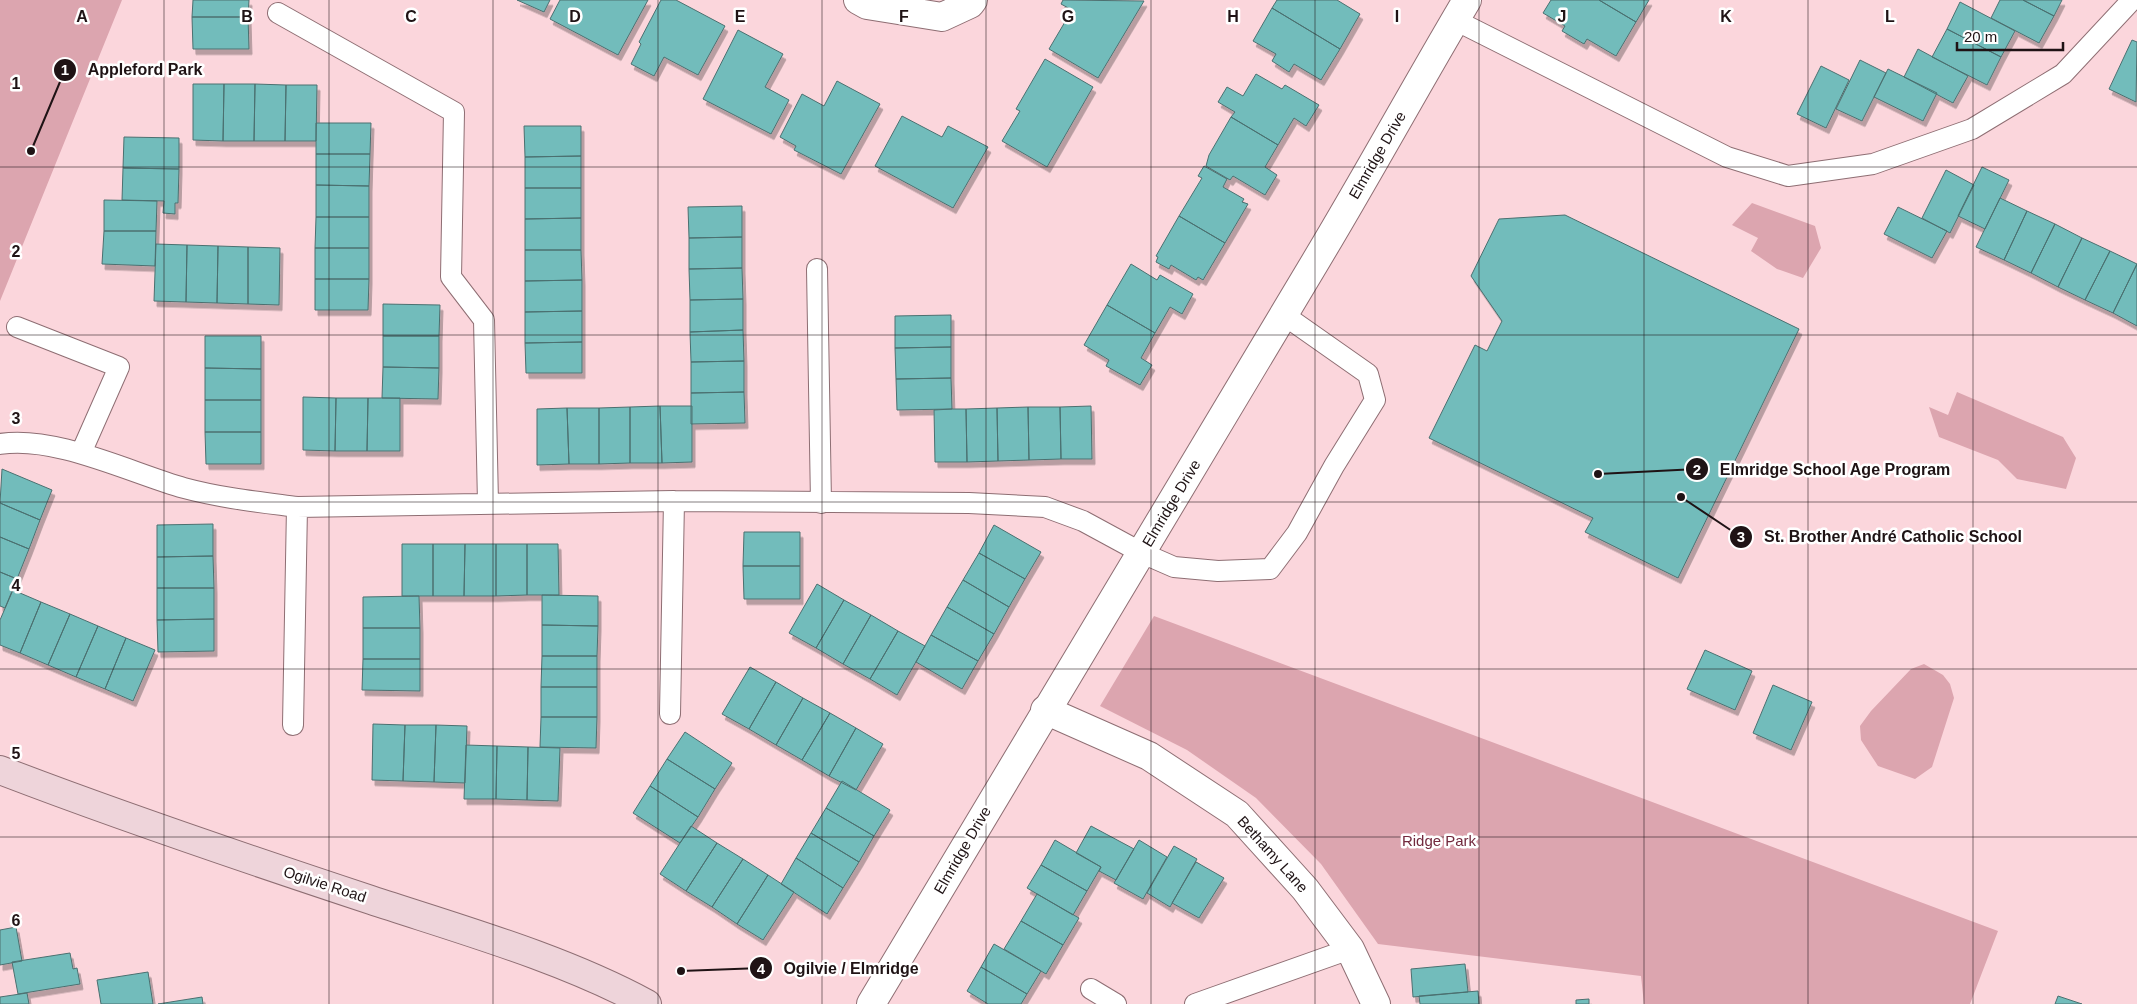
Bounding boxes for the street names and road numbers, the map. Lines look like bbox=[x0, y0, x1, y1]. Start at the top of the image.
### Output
street label: Elmridge Drive bbox=[1345, 108, 1409, 202]
street label: Elmridge Drive bbox=[1138, 456, 1204, 550]
street label: Elmridge Drive bbox=[930, 803, 994, 897]
street label: Bethamy Lane bbox=[1234, 812, 1312, 896]
street label: Ogilvie Road bbox=[282, 863, 368, 905]

